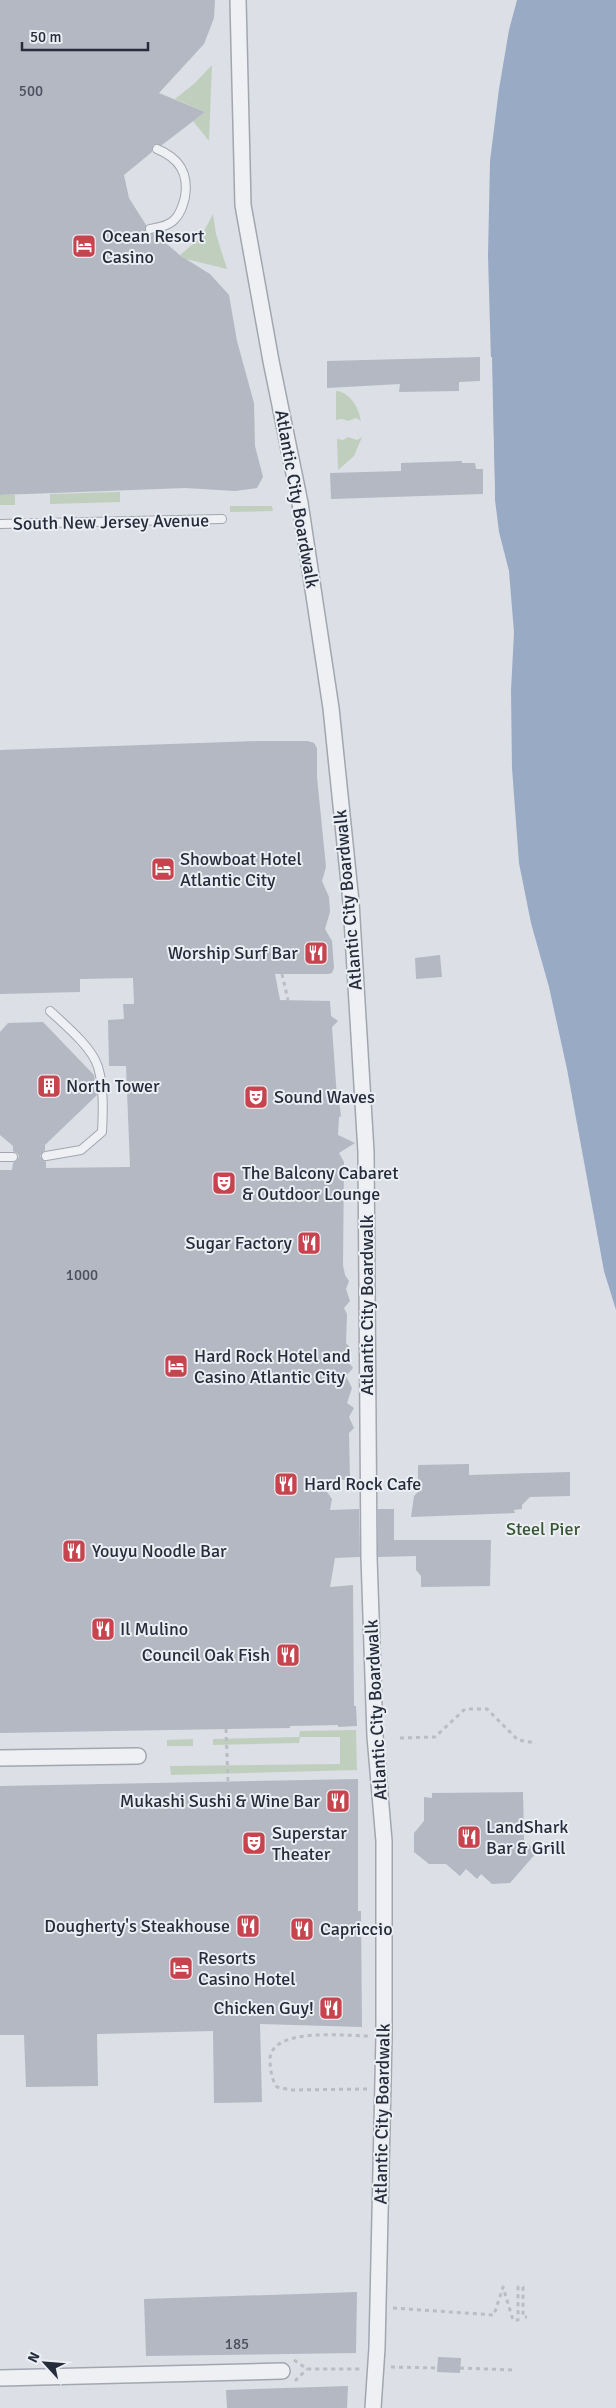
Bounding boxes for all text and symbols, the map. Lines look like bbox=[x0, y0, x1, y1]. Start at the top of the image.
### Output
scale bar bbox=[22, 20, 149, 52]
text: 50 m bbox=[30, 28, 61, 46]
house number: 500 bbox=[19, 82, 43, 100]
place label: Ocean Resort Casino bbox=[102, 225, 204, 268]
hotel icon: Ocean Resort Casino bbox=[71, 233, 97, 259]
street label: Atlantic City Boardwalk bbox=[270, 408, 324, 590]
street label: South New Jersey Avenue bbox=[13, 509, 209, 535]
street label: Atlantic City Boardwalk bbox=[329, 809, 367, 991]
place label: Showboat Hotel Atlantic City bbox=[180, 848, 302, 891]
hotel icon: Showboat Hotel Atlantic City bbox=[150, 856, 176, 882]
restaurant icon: Worship Surf Bar bbox=[303, 940, 329, 966]
place label: Worship Surf Bar bbox=[168, 942, 298, 964]
building icon: North Tower bbox=[36, 1073, 62, 1099]
place label: North Tower bbox=[66, 1075, 160, 1097]
theatre icon: Sound Waves bbox=[243, 1084, 269, 1110]
place label: Sound Waves bbox=[274, 1086, 375, 1108]
place label: The Balcony Cabaret & Outdoor Lounge bbox=[242, 1162, 398, 1205]
theatre icon: The Balcony Cabaret & Outdoor Lounge bbox=[211, 1170, 237, 1196]
street label: Atlantic City Boardwalk bbox=[356, 1214, 378, 1396]
restaurant icon: Sugar Factory bbox=[296, 1230, 322, 1256]
place label: Sugar Factory bbox=[186, 1232, 293, 1254]
house number: 1000 bbox=[66, 1266, 98, 1284]
place label: Hard Rock Hotel and Casino Atlantic City bbox=[194, 1345, 351, 1388]
hotel icon: Hard Rock Hotel and Casino Atlantic City bbox=[163, 1353, 189, 1379]
restaurant icon: Hard Rock Cafe bbox=[273, 1471, 299, 1497]
place label: Hard Rock Cafe bbox=[304, 1473, 421, 1495]
park label: Steel Pier bbox=[506, 1518, 580, 1540]
restaurant icon: Youyu Noodle Bar bbox=[61, 1538, 87, 1564]
place label: Youyu Noodle Bar bbox=[92, 1540, 227, 1562]
restaurant icon: Il Mulino bbox=[90, 1616, 116, 1642]
place label: Il Mulino bbox=[120, 1618, 188, 1640]
street label: Atlantic City Boardwalk bbox=[360, 1619, 392, 1801]
restaurant icon: Council Oak Fish bbox=[275, 1642, 301, 1668]
place label: Council Oak Fish bbox=[142, 1644, 270, 1666]
restaurant icon: Mukashi Sushi & Wine Bar bbox=[325, 1788, 351, 1814]
place label: Mukashi Sushi & Wine Bar bbox=[120, 1790, 320, 1812]
place label: LandShark Bar & Grill bbox=[486, 1816, 568, 1859]
place label: Superstar Theater bbox=[272, 1822, 347, 1865]
restaurant icon: LandShark Bar & Grill bbox=[456, 1824, 482, 1850]
theatre icon: Superstar Theater bbox=[241, 1830, 267, 1856]
restaurant icon: Dougherty's Steakhouse bbox=[235, 1913, 261, 1939]
place label: Dougherty's Steakhouse bbox=[44, 1915, 230, 1937]
restaurant icon: Capriccio bbox=[289, 1916, 315, 1942]
place label: Capriccio bbox=[320, 1918, 393, 1940]
place label: Resorts Casino Hotel bbox=[198, 1947, 296, 1990]
hotel icon: Resorts Casino Hotel bbox=[168, 1955, 194, 1981]
restaurant icon: Chicken Guy! bbox=[318, 1995, 344, 2021]
place label: Chicken Guy! bbox=[213, 1997, 314, 2019]
street label: Atlantic City Boardwalk bbox=[369, 2023, 395, 2205]
house number: 185 bbox=[225, 2335, 249, 2353]
north arrow bbox=[20, 2338, 70, 2388]
text: N bbox=[24, 2349, 44, 2366]

